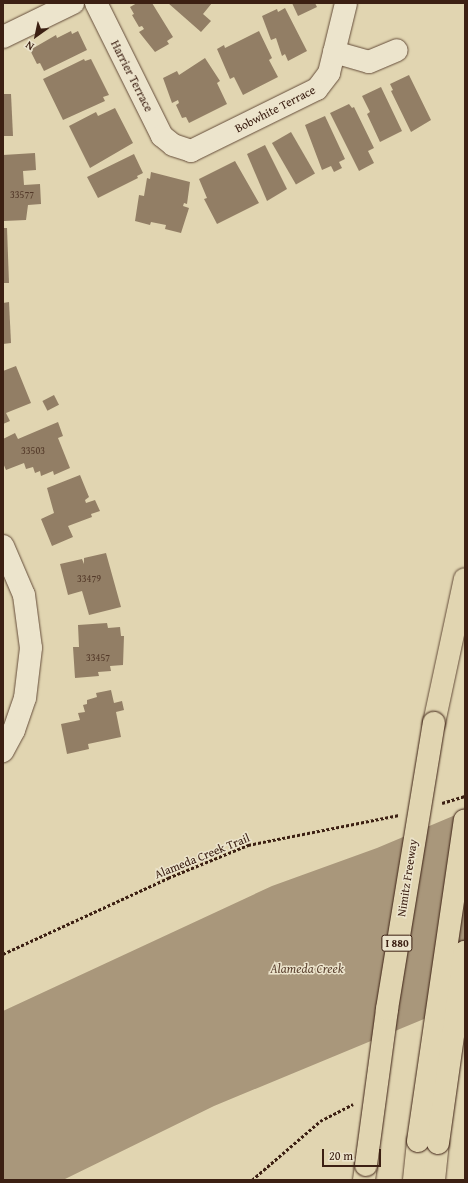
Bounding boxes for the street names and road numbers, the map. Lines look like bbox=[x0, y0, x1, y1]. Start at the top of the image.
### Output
street label: Harrier Terrace bbox=[108, 38, 156, 114]
street label: Bobwhite Terrace bbox=[232, 82, 318, 136]
street label: Alameda Creek Trail bbox=[152, 830, 252, 882]
street label: Nimitz Freeway bbox=[394, 838, 420, 918]
road number: I 880 bbox=[381, 934, 413, 952]

